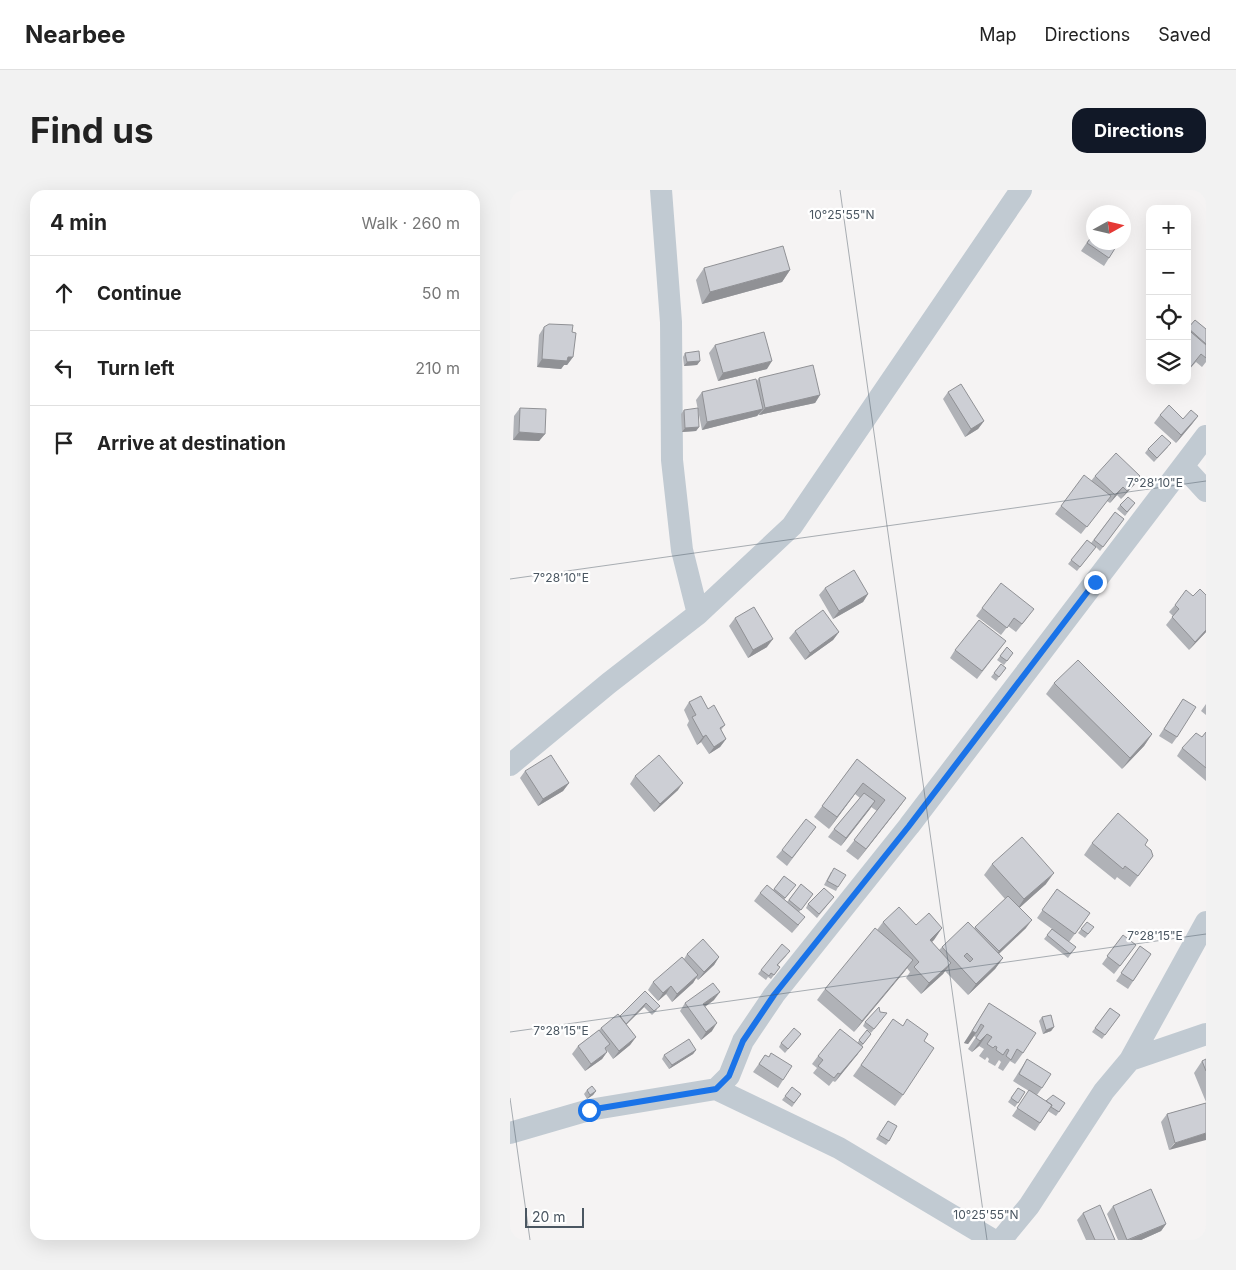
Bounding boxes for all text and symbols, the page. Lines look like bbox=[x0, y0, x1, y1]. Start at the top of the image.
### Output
text: Nearbee bbox=[25, 20, 126, 49]
text: Map bbox=[979, 24, 1017, 45]
text: Directions bbox=[1045, 24, 1130, 45]
text: Saved bbox=[1158, 24, 1211, 45]
button: Directions bbox=[1072, 108, 1206, 153]
text: Find us bbox=[30, 109, 154, 151]
north arrow bbox=[1086, 205, 1131, 250]
map controls bbox=[1146, 205, 1191, 385]
button: + bbox=[1146, 205, 1191, 250]
text: 10°25'55"N bbox=[809, 207, 875, 222]
text: 4 min bbox=[50, 210, 107, 235]
text: Walk · 260 m bbox=[362, 213, 460, 233]
button: − bbox=[1146, 250, 1191, 295]
icon: ahead bbox=[50, 279, 78, 307]
text: Continue bbox=[97, 282, 182, 305]
text: 50 m bbox=[422, 283, 460, 303]
button: locate bbox=[1146, 295, 1191, 340]
button: layers bbox=[1146, 340, 1191, 385]
icon: left bbox=[50, 354, 78, 382]
text: Turn left bbox=[97, 357, 175, 380]
text: 210 m bbox=[415, 358, 460, 378]
icon: arrive bbox=[50, 429, 78, 457]
text: Arrive at destination bbox=[97, 432, 286, 455]
text: 7°28'10"E bbox=[1127, 475, 1183, 490]
text: 7°28'10"E bbox=[533, 570, 589, 585]
route end bbox=[1084, 571, 1107, 594]
text: 7°28'15"E bbox=[1127, 928, 1183, 943]
text: 7°28'15"E bbox=[533, 1023, 589, 1038]
route start bbox=[578, 1099, 601, 1122]
scale bar bbox=[525, 1205, 584, 1228]
text: 10°25'55"N bbox=[953, 1207, 1019, 1222]
text: 20 m bbox=[532, 1208, 566, 1225]

